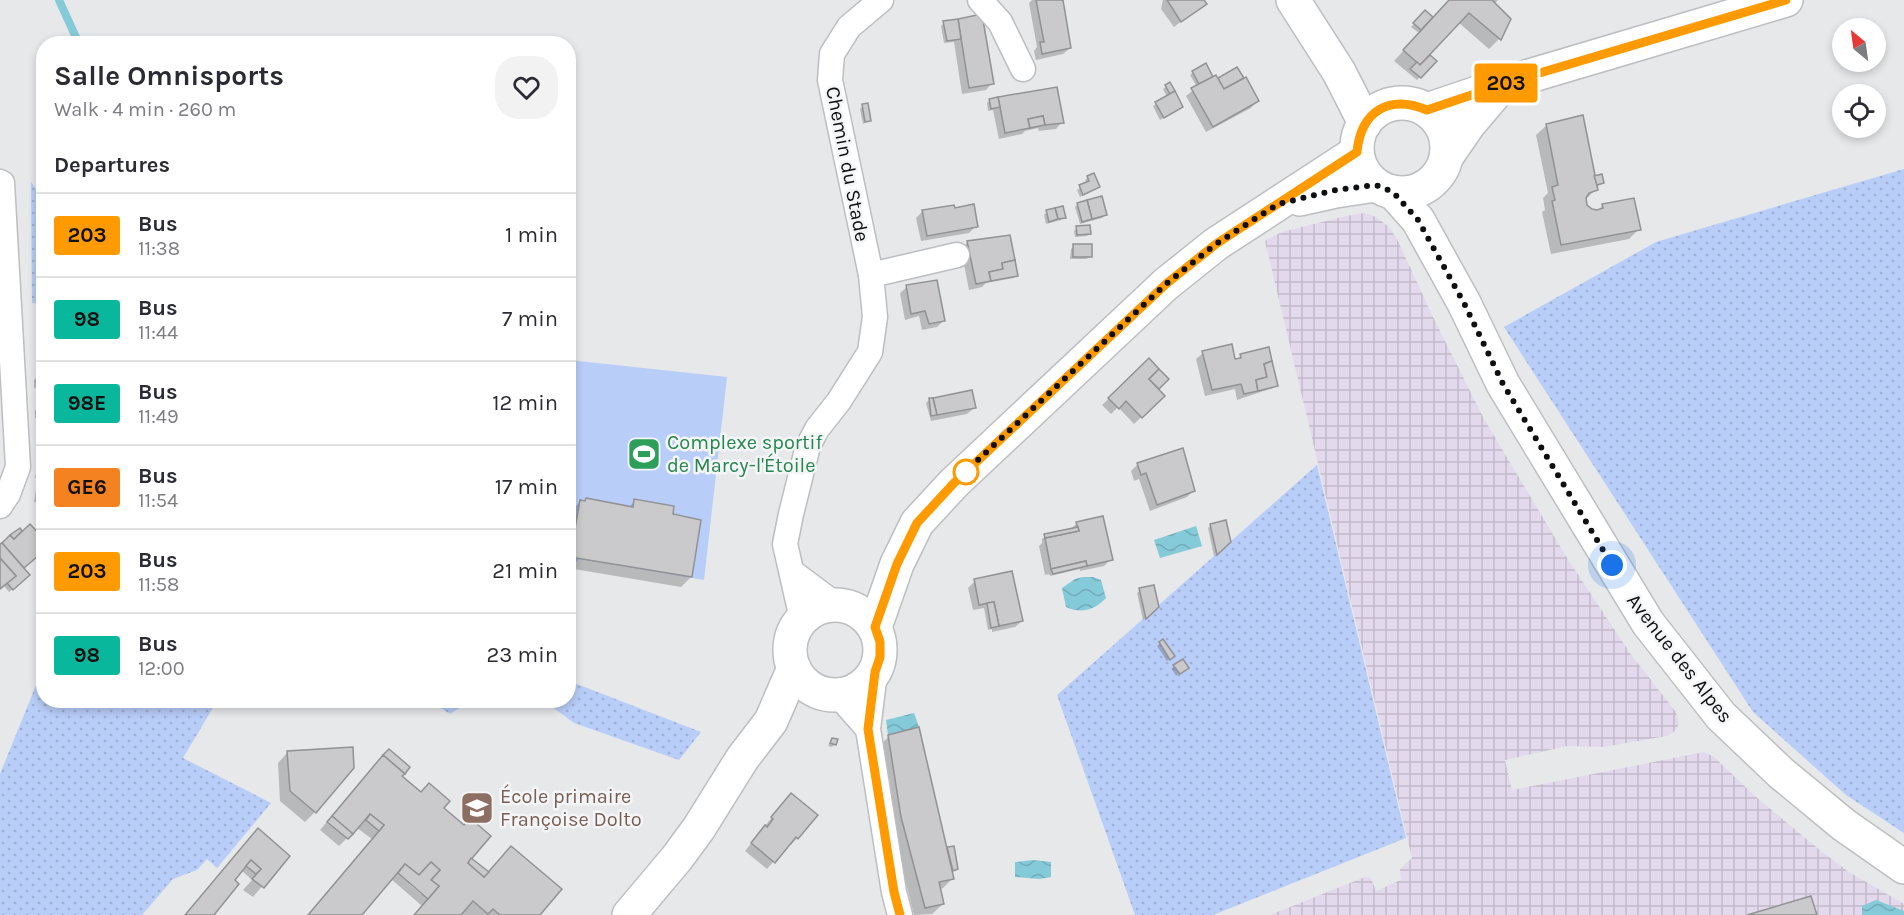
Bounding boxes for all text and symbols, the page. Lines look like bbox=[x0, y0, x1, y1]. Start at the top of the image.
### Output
north arrow bbox=[1832, 18, 1886, 72]
map controls bbox=[1832, 18, 1886, 138]
button: heart bbox=[495, 56, 558, 119]
text: Salle Omnisports bbox=[54, 59, 284, 92]
line badge: 203 bbox=[1472, 64, 1540, 103]
text: 203 bbox=[1486, 71, 1526, 95]
button: locate bbox=[1832, 84, 1886, 138]
street label: Chemin du Stade bbox=[821, 85, 874, 244]
text: Walk · 4 min · 260 m bbox=[54, 98, 236, 121]
text: Departures bbox=[54, 152, 170, 178]
text: Bus bbox=[138, 211, 178, 237]
text: 1 min bbox=[505, 222, 558, 248]
text: 203 bbox=[67, 223, 107, 247]
text: 11:38 bbox=[138, 237, 180, 260]
text: Bus bbox=[138, 295, 178, 321]
text: 7 min bbox=[502, 306, 558, 332]
text: 98 bbox=[74, 307, 100, 331]
text: 11:44 bbox=[138, 321, 178, 344]
text: Bus bbox=[138, 379, 178, 405]
text: 12 min bbox=[492, 390, 558, 416]
text: 98E bbox=[68, 391, 106, 415]
text: 11:49 bbox=[138, 405, 179, 428]
place label: Complexe sportif de Marcy-l'Étoile bbox=[667, 431, 823, 477]
sports icon: Complexe sportif de Marcy-l'Étoile bbox=[626, 436, 662, 472]
unlabelled marker bbox=[953, 459, 979, 485]
text: Bus bbox=[138, 463, 178, 489]
text: 17 min bbox=[495, 474, 558, 500]
text: GE6 bbox=[67, 475, 107, 499]
text: 11:54 bbox=[138, 489, 178, 512]
text: Bus bbox=[138, 547, 178, 573]
your location bbox=[1597, 550, 1627, 580]
text: 21 min bbox=[492, 558, 558, 584]
text: 203 bbox=[67, 559, 107, 583]
text: 11:58 bbox=[138, 573, 179, 596]
street label: Avenue des Alpes bbox=[1622, 589, 1737, 727]
text: Bus bbox=[138, 631, 178, 657]
text: 23 min bbox=[487, 642, 558, 668]
text: 98 bbox=[74, 643, 100, 667]
text: 12:00 bbox=[138, 657, 185, 680]
place label: École primaire Françoise Dolto bbox=[500, 784, 642, 831]
school or university icon: École primaire Françoise Dolto bbox=[459, 790, 495, 826]

